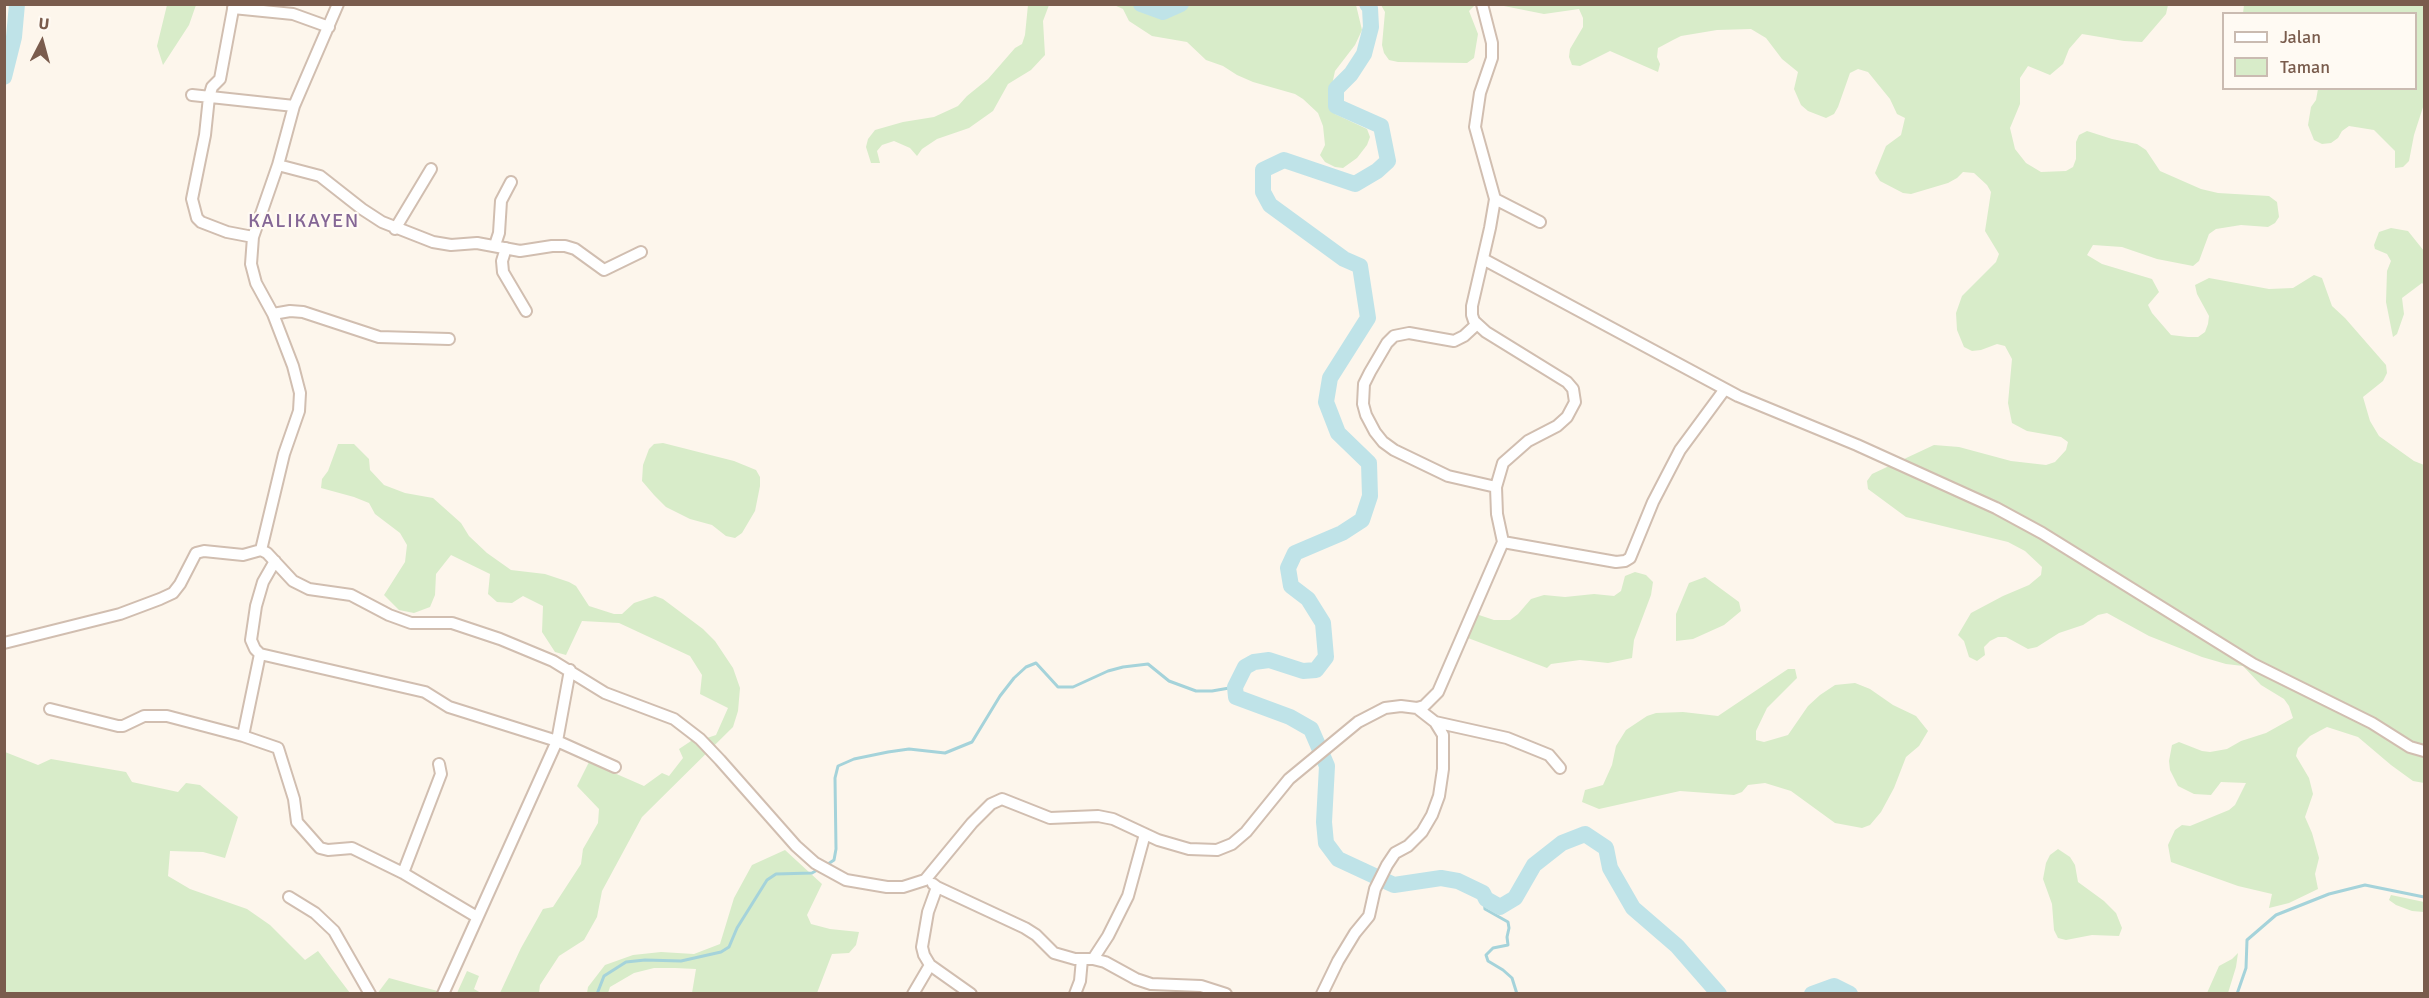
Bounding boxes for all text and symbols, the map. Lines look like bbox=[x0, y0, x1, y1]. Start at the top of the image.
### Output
north arrow bbox=[12, 12, 72, 72]
legend bbox=[2222, 12, 2417, 90]
text: U bbox=[37, 14, 50, 35]
text: Jalan bbox=[2280, 26, 2321, 48]
text: Taman bbox=[2280, 56, 2330, 78]
district label: KALIKAYEN bbox=[248, 210, 360, 234]

